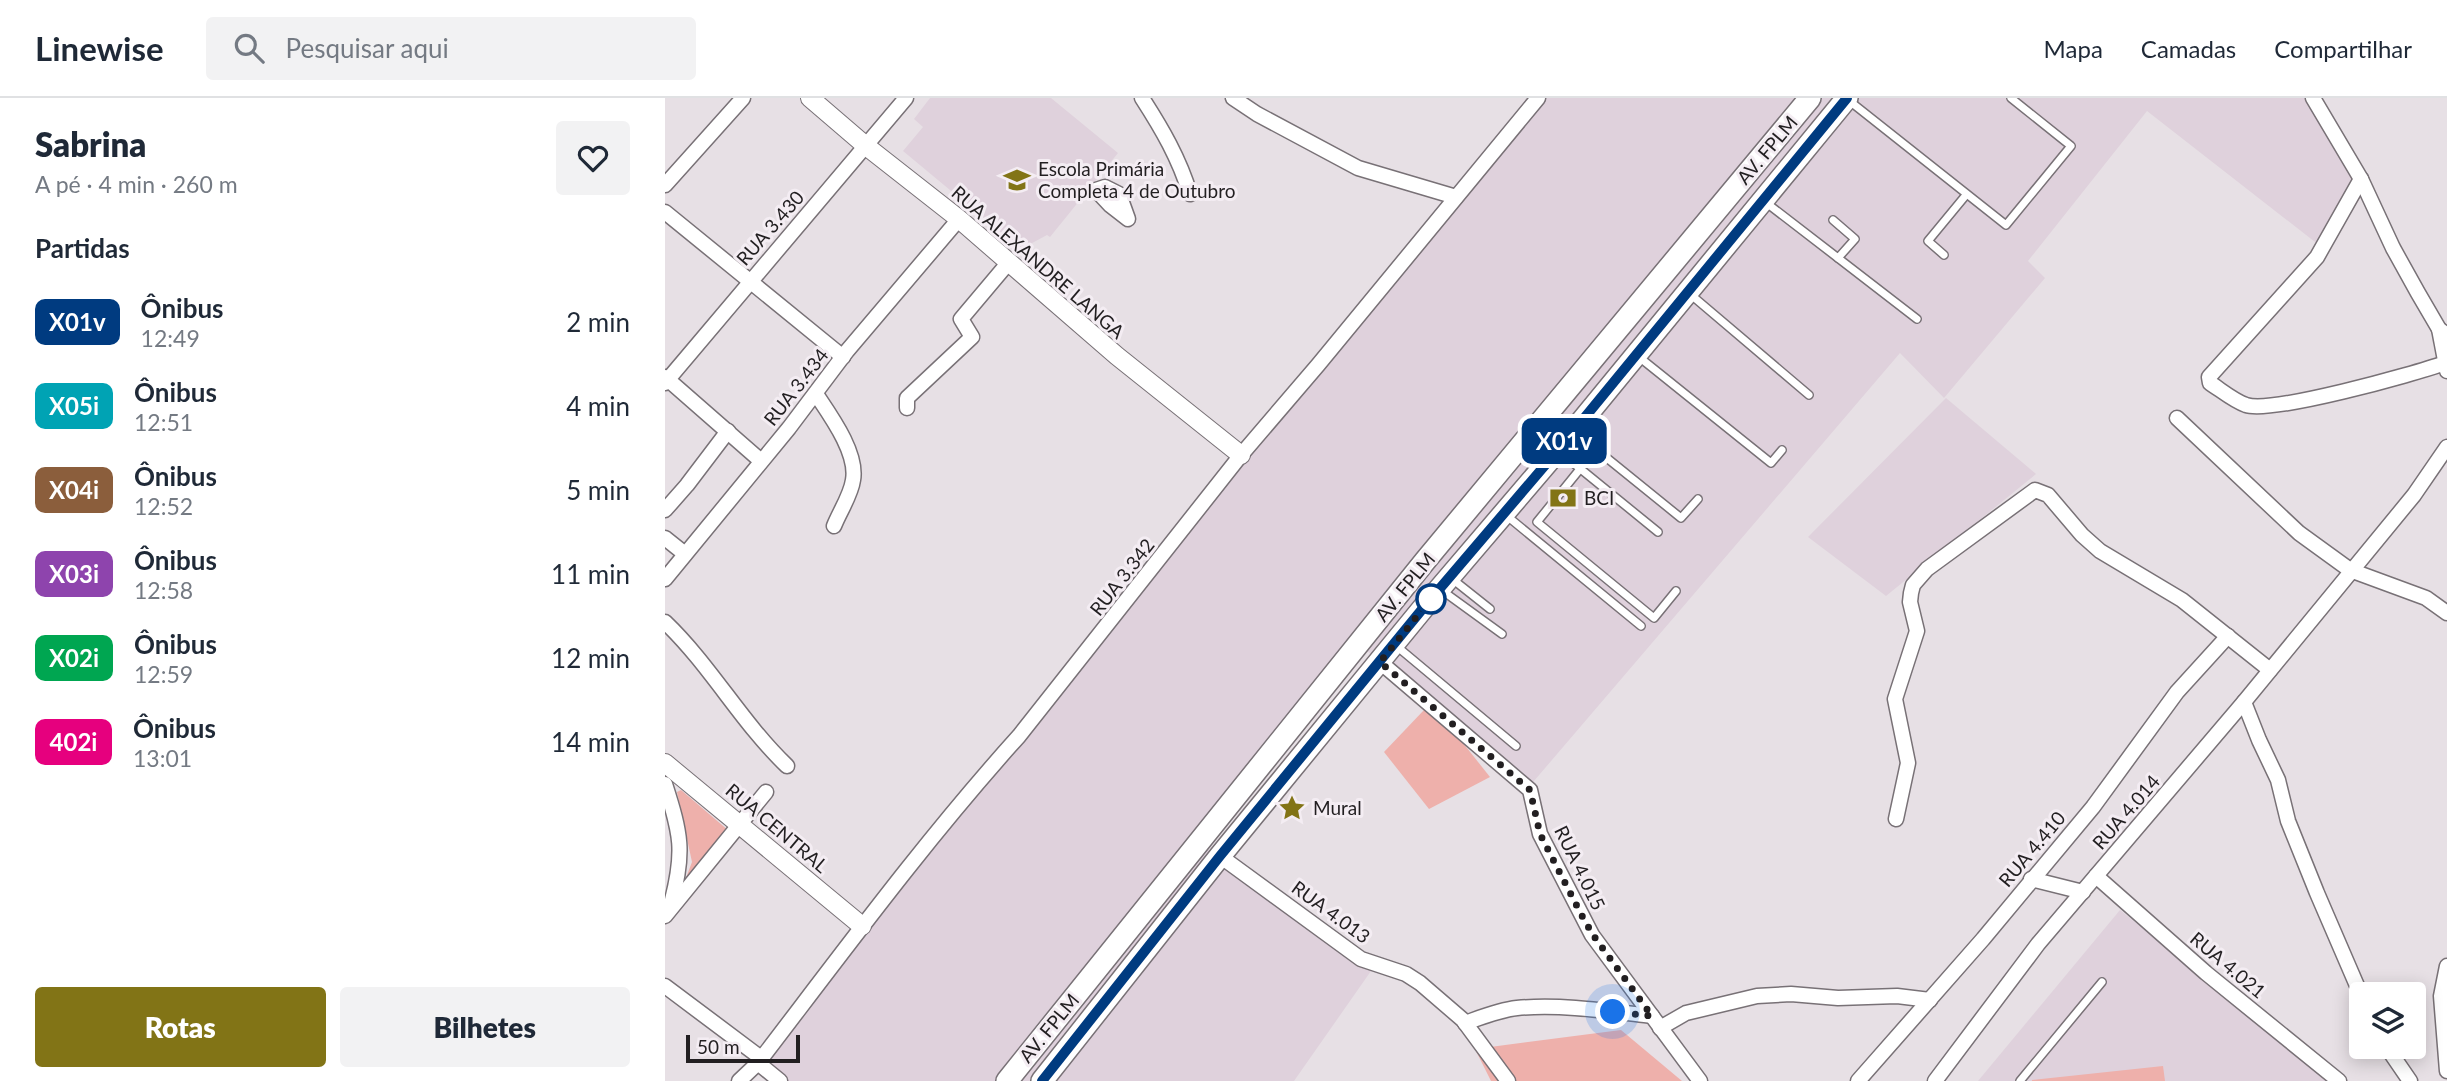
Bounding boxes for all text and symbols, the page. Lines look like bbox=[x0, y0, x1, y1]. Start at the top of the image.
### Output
search box bbox=[206, 17, 696, 80]
text: Linewise bbox=[35, 28, 164, 68]
icon: search bbox=[230, 29, 268, 67]
text: Pesquisar aqui bbox=[286, 32, 449, 64]
text: Mapa bbox=[2044, 34, 2103, 63]
text: Camadas bbox=[2141, 34, 2236, 63]
text: Compartilhar bbox=[2274, 34, 2412, 63]
street label: AV. FPLM bbox=[1731, 111, 1802, 189]
button: heart bbox=[556, 121, 630, 195]
text: Sabrina bbox=[35, 124, 146, 164]
place label: Escola Primária Completa 4 de Outubro bbox=[1038, 157, 1236, 202]
school or university icon: Escola Primária Completa 4 de Outubro bbox=[1002, 165, 1032, 195]
text: A pé · 4 min · 260 m bbox=[35, 170, 238, 198]
street label: RUA ALEXANDRE LANGA bbox=[947, 180, 1129, 343]
street label: RUA 3.430 bbox=[731, 186, 808, 270]
text: Partidas bbox=[35, 232, 130, 264]
text: Ônibus bbox=[141, 292, 224, 324]
text: 2 min bbox=[566, 306, 630, 338]
text: X01v bbox=[49, 307, 106, 336]
text: 12:49 bbox=[141, 324, 200, 352]
street label: RUA 3.434 bbox=[758, 344, 833, 430]
text: Ônibus bbox=[134, 376, 217, 408]
text: 4 min bbox=[566, 390, 630, 422]
text: X05i bbox=[49, 391, 99, 420]
text: 12:51 bbox=[134, 408, 193, 436]
line badge: X01v bbox=[1515, 418, 1613, 464]
text: X01v bbox=[1536, 426, 1592, 455]
text: Ônibus bbox=[134, 460, 217, 492]
text: 5 min bbox=[566, 474, 630, 506]
text: X04i bbox=[49, 475, 99, 504]
bank icon: BCI bbox=[1548, 483, 1578, 513]
place label: BCI bbox=[1584, 486, 1614, 509]
text: 12:52 bbox=[134, 492, 193, 520]
street label: RUA 3.342 bbox=[1084, 534, 1159, 620]
text: Ônibus bbox=[134, 544, 217, 576]
street label: AV. FPLM bbox=[1370, 548, 1439, 626]
text: 11 min bbox=[551, 558, 630, 590]
text: X03i bbox=[49, 559, 99, 588]
text: 12:58 bbox=[134, 576, 193, 604]
unlabelled marker bbox=[1416, 584, 1446, 614]
text: Ônibus bbox=[134, 628, 217, 660]
text: 12 min bbox=[551, 642, 630, 674]
text: X02i bbox=[49, 643, 99, 672]
text: 12:59 bbox=[134, 660, 193, 688]
text: Ônibus bbox=[133, 712, 216, 744]
text: 14 min bbox=[551, 726, 630, 758]
text: 402i bbox=[50, 727, 97, 756]
text: 13:01 bbox=[133, 744, 192, 772]
street label: RUA 4.014 bbox=[2087, 770, 2164, 854]
street label: RUA CENTRAL bbox=[721, 778, 833, 877]
place icon: Mural bbox=[1277, 793, 1307, 823]
place label: Mural bbox=[1313, 796, 1362, 819]
street label: RUA 4.410 bbox=[1994, 806, 2070, 891]
street label: RUA 4.015 bbox=[1550, 822, 1611, 914]
street label: RUA 4.013 bbox=[1288, 876, 1375, 948]
street label: RUA 4.021 bbox=[2186, 927, 2271, 1003]
map controls bbox=[2349, 982, 2426, 1059]
button: layers bbox=[2349, 982, 2426, 1059]
button: Rotas bbox=[35, 987, 326, 1067]
button: Bilhetes bbox=[340, 987, 630, 1067]
street label: AV. FPLM bbox=[1014, 989, 1083, 1067]
your location bbox=[1595, 994, 1630, 1029]
scale bar bbox=[686, 1032, 800, 1064]
text: 50 m bbox=[697, 1035, 740, 1058]

